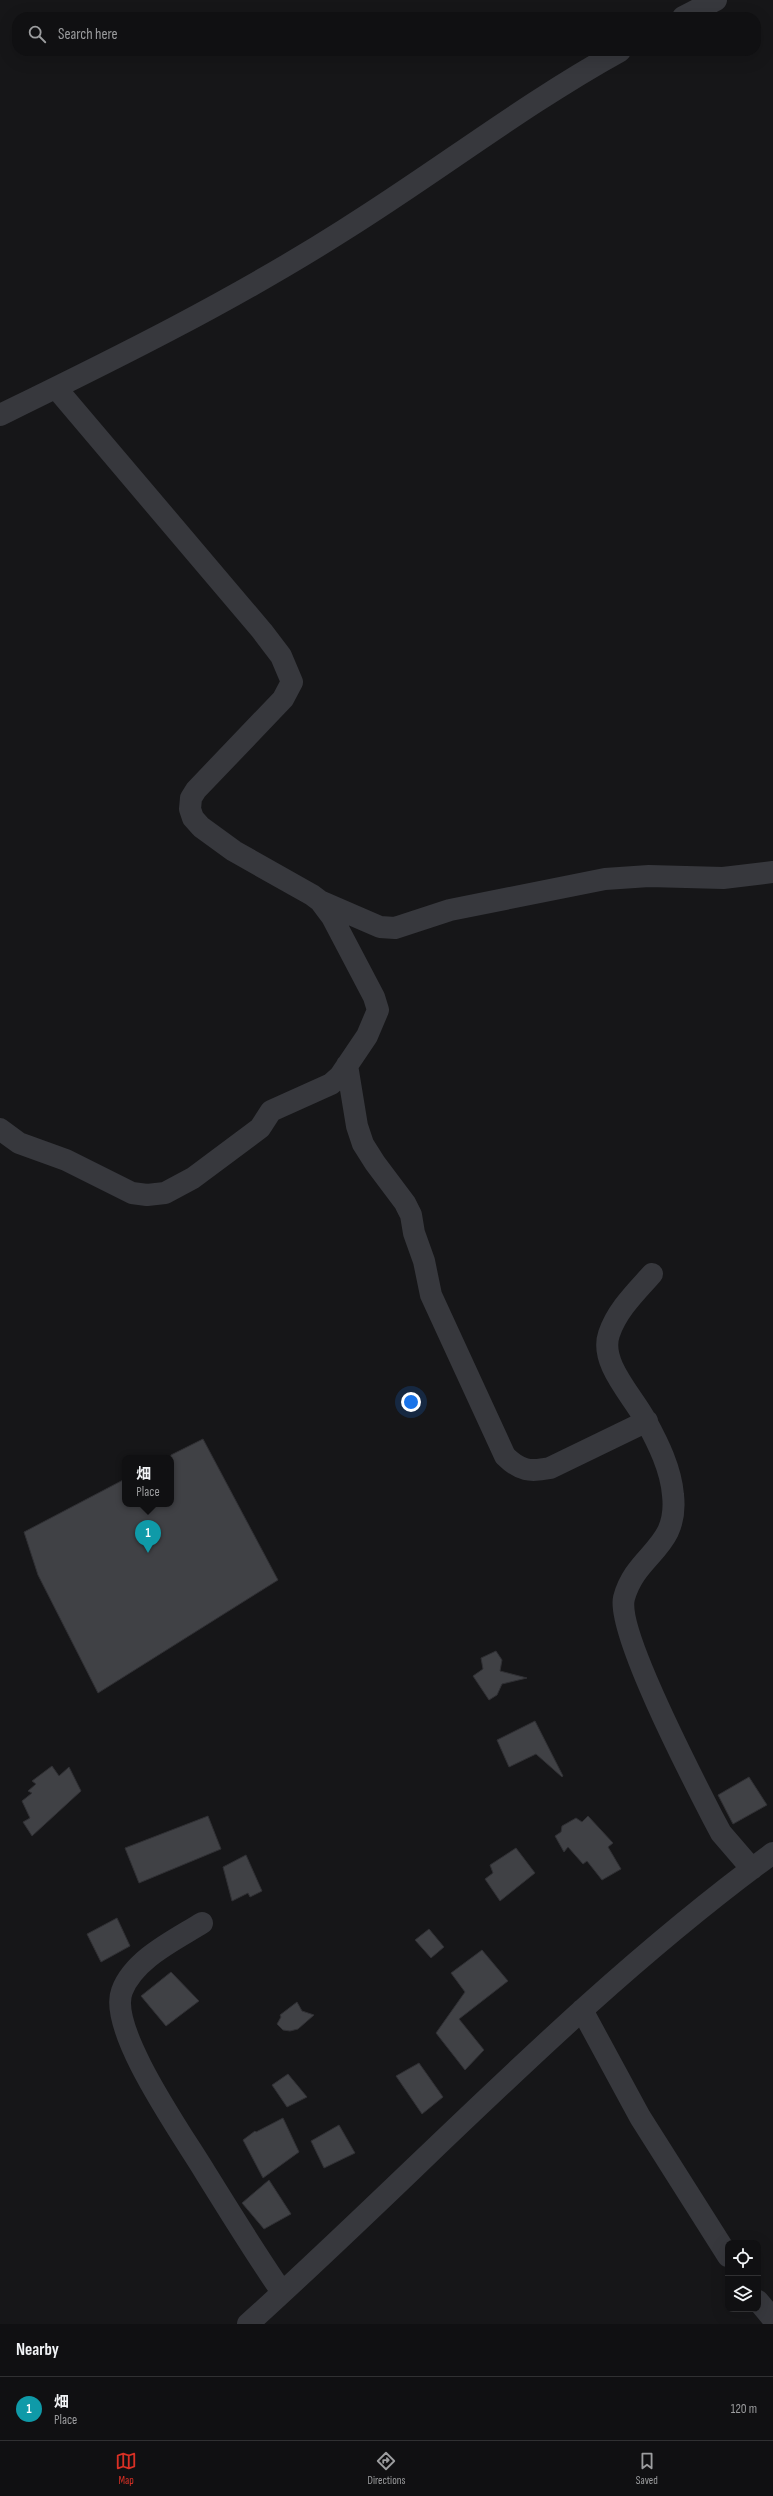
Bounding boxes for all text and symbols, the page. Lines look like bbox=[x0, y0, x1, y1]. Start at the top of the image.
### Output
search box bbox=[12, 12, 761, 56]
icon: search bbox=[26, 23, 48, 45]
text: Search here bbox=[58, 25, 118, 44]
your location bbox=[401, 1392, 421, 1412]
popup bbox=[122, 1455, 174, 1507]
text: 畑 bbox=[136, 1465, 151, 1484]
text: Place bbox=[136, 1484, 160, 1500]
pin: 1 bbox=[135, 1520, 161, 1553]
map controls bbox=[725, 2240, 761, 2312]
button: locate bbox=[725, 2240, 761, 2276]
button: layers bbox=[725, 2276, 761, 2312]
text: Nearby bbox=[16, 2340, 59, 2360]
text: 畑 bbox=[54, 2393, 69, 2412]
text: 1 bbox=[26, 2401, 32, 2417]
text: 120 m bbox=[731, 2401, 757, 2417]
text: Place bbox=[54, 2412, 77, 2428]
tab: Map bbox=[115, 2450, 137, 2487]
tab: Directions bbox=[368, 2450, 405, 2487]
tab: Saved bbox=[636, 2450, 658, 2487]

